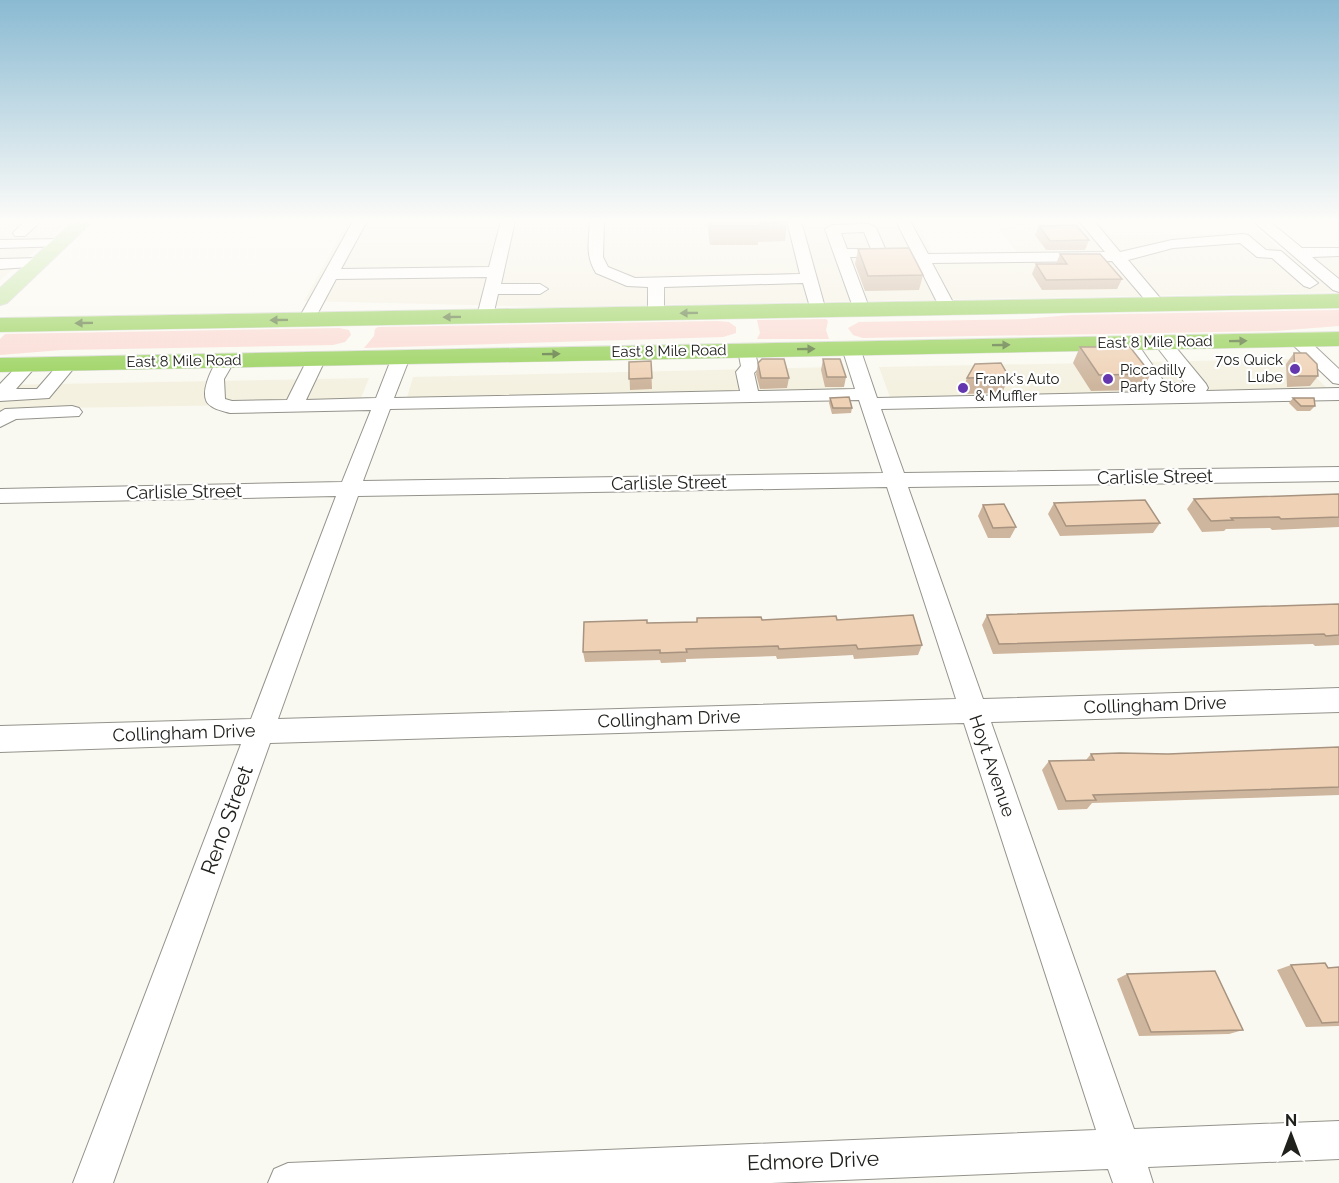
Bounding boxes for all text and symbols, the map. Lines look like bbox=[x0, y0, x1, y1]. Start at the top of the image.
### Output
one-way arrow bbox=[679, 308, 698, 318]
one-way arrow bbox=[442, 312, 461, 322]
one-way arrow bbox=[270, 316, 289, 325]
one-way arrow bbox=[75, 319, 94, 328]
street label: East 8 Mile Road bbox=[1097, 332, 1213, 352]
one-way arrow bbox=[1228, 336, 1247, 345]
one-way arrow bbox=[991, 340, 1010, 350]
street label: East 8 Mile Road bbox=[611, 341, 727, 361]
one-way arrow bbox=[796, 344, 815, 354]
one-way arrow bbox=[542, 349, 561, 358]
street label: East 8 Mile Road bbox=[126, 351, 242, 371]
place label: 70s Quick Lube bbox=[1215, 351, 1283, 386]
place label: Piccadilly Party Store bbox=[1120, 361, 1196, 396]
marker: 70s Quick Lube bbox=[1288, 362, 1302, 376]
place label: Frank's Auto & Muffler bbox=[975, 370, 1060, 405]
marker: Piccadilly Party Store bbox=[1101, 372, 1115, 386]
marker: Frank's Auto & Muffler bbox=[956, 381, 970, 395]
street label: Carlisle Street bbox=[1097, 465, 1213, 488]
street label: Carlisle Street bbox=[611, 471, 727, 494]
street label: Carlisle Street bbox=[126, 480, 242, 503]
street label: Collingham Drive bbox=[1083, 692, 1227, 717]
street label: Collingham Drive bbox=[597, 706, 741, 731]
street label: Hoyt Avenue bbox=[965, 712, 1020, 820]
street label: Collingham Drive bbox=[112, 720, 256, 745]
street label: Reno Street bbox=[195, 762, 258, 878]
north arrow bbox=[1261, 1105, 1321, 1165]
text: N bbox=[1285, 1111, 1297, 1130]
street label: Edmore Drive bbox=[747, 1146, 879, 1175]

